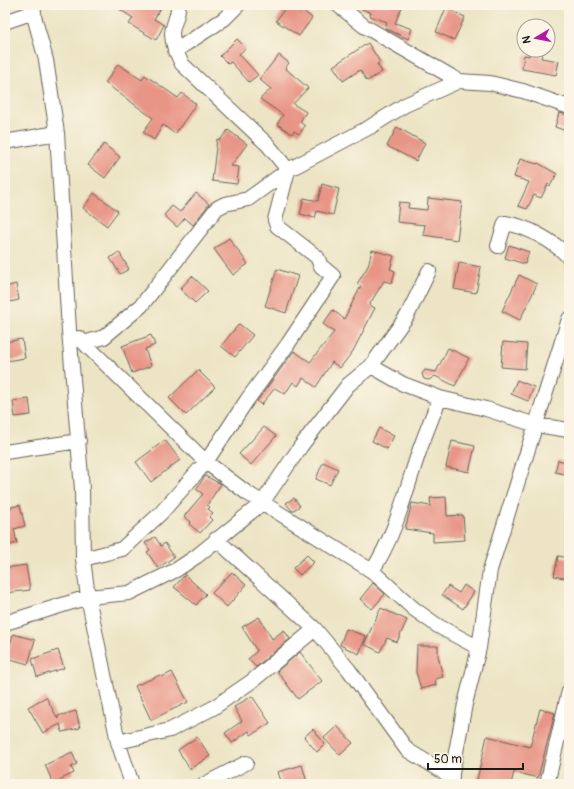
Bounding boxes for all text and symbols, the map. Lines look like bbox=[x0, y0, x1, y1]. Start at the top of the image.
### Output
north arrow bbox=[516, 18, 556, 58]
text: N bbox=[519, 34, 534, 44]
scale bar bbox=[428, 745, 523, 771]
text: 50 m bbox=[434, 752, 462, 767]

